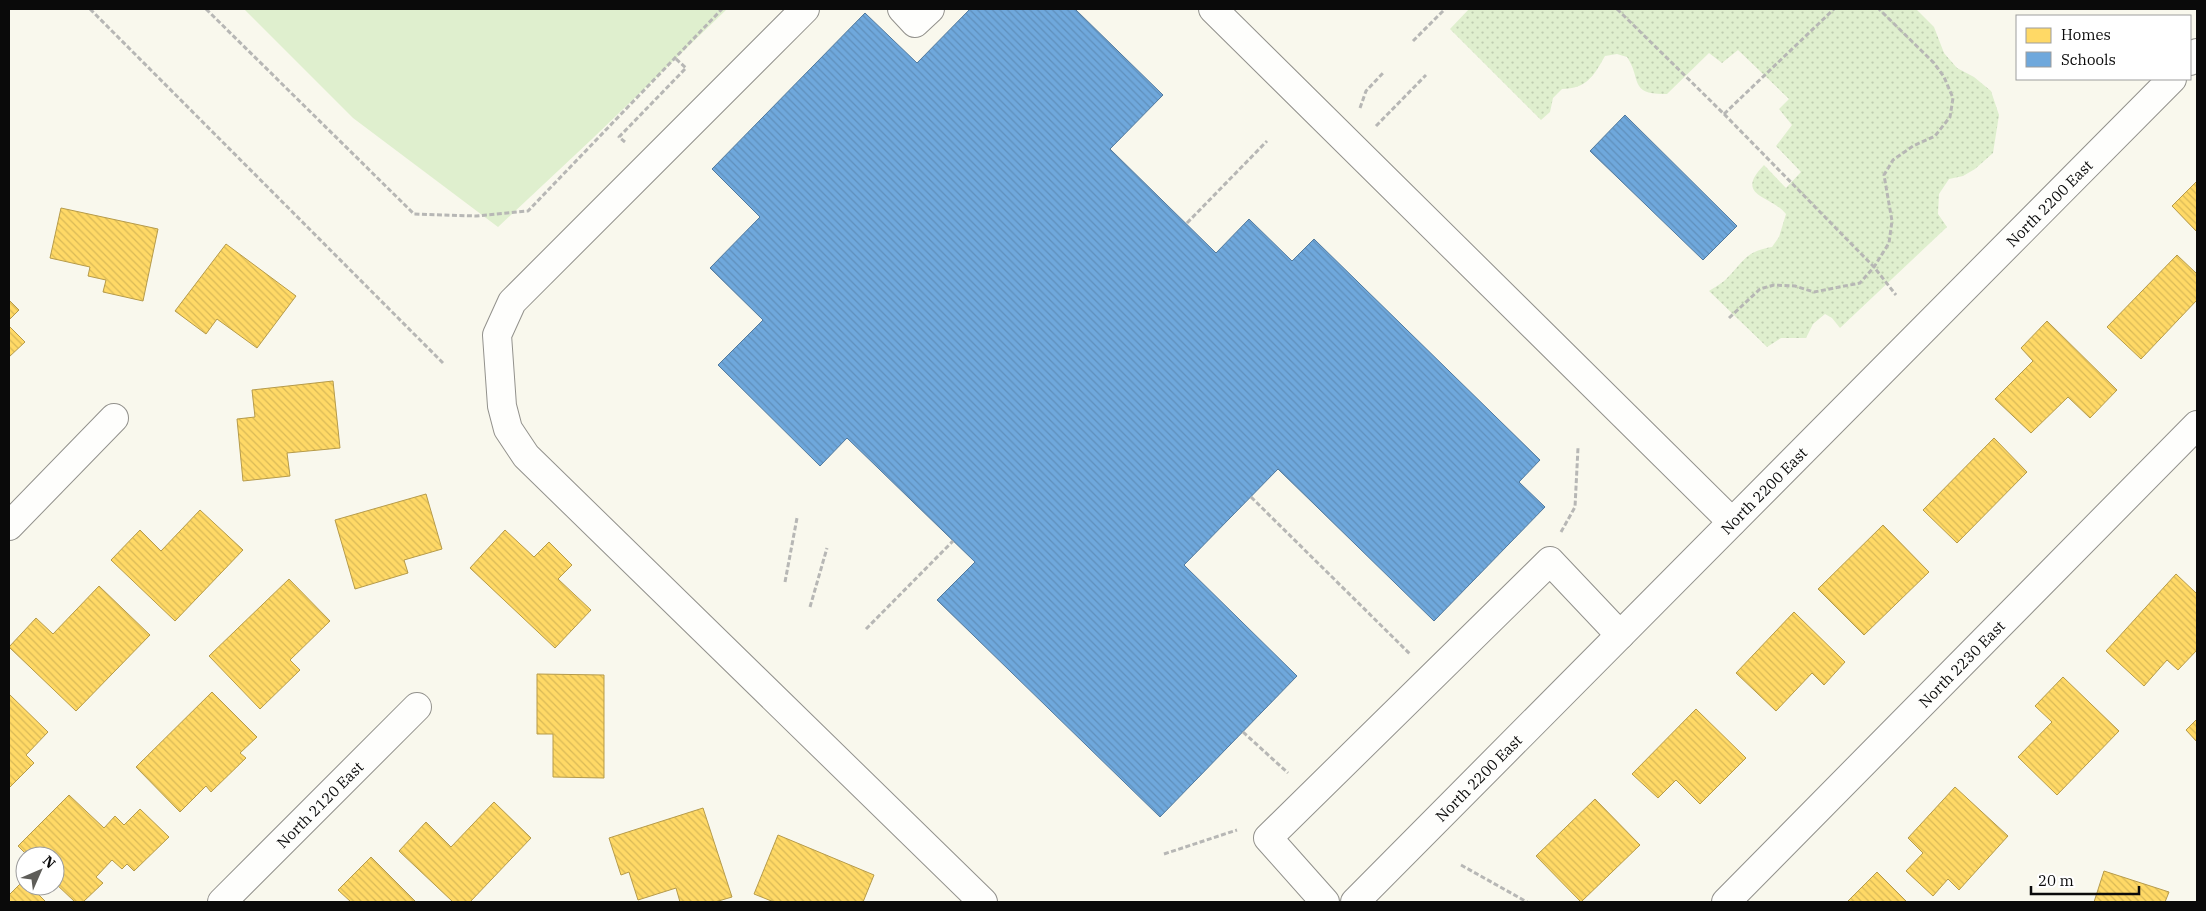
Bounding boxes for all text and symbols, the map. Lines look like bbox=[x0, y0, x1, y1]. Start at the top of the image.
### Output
legend bbox=[2016, 15, 2191, 80]
text: Homes bbox=[2061, 25, 2111, 44]
text: Schools bbox=[2061, 50, 2116, 69]
street label: North 2200 East bbox=[2002, 155, 2096, 250]
street label: North 2200 East bbox=[1716, 443, 1811, 538]
street label: North 2230 East bbox=[1914, 616, 2009, 711]
street label: North 2200 East bbox=[1431, 730, 1526, 825]
street label: North 2120 East bbox=[272, 757, 367, 852]
north arrow bbox=[15, 846, 65, 896]
text: N bbox=[39, 852, 59, 872]
scale bar bbox=[2031, 864, 2138, 896]
text: 20 m bbox=[2038, 871, 2074, 890]

